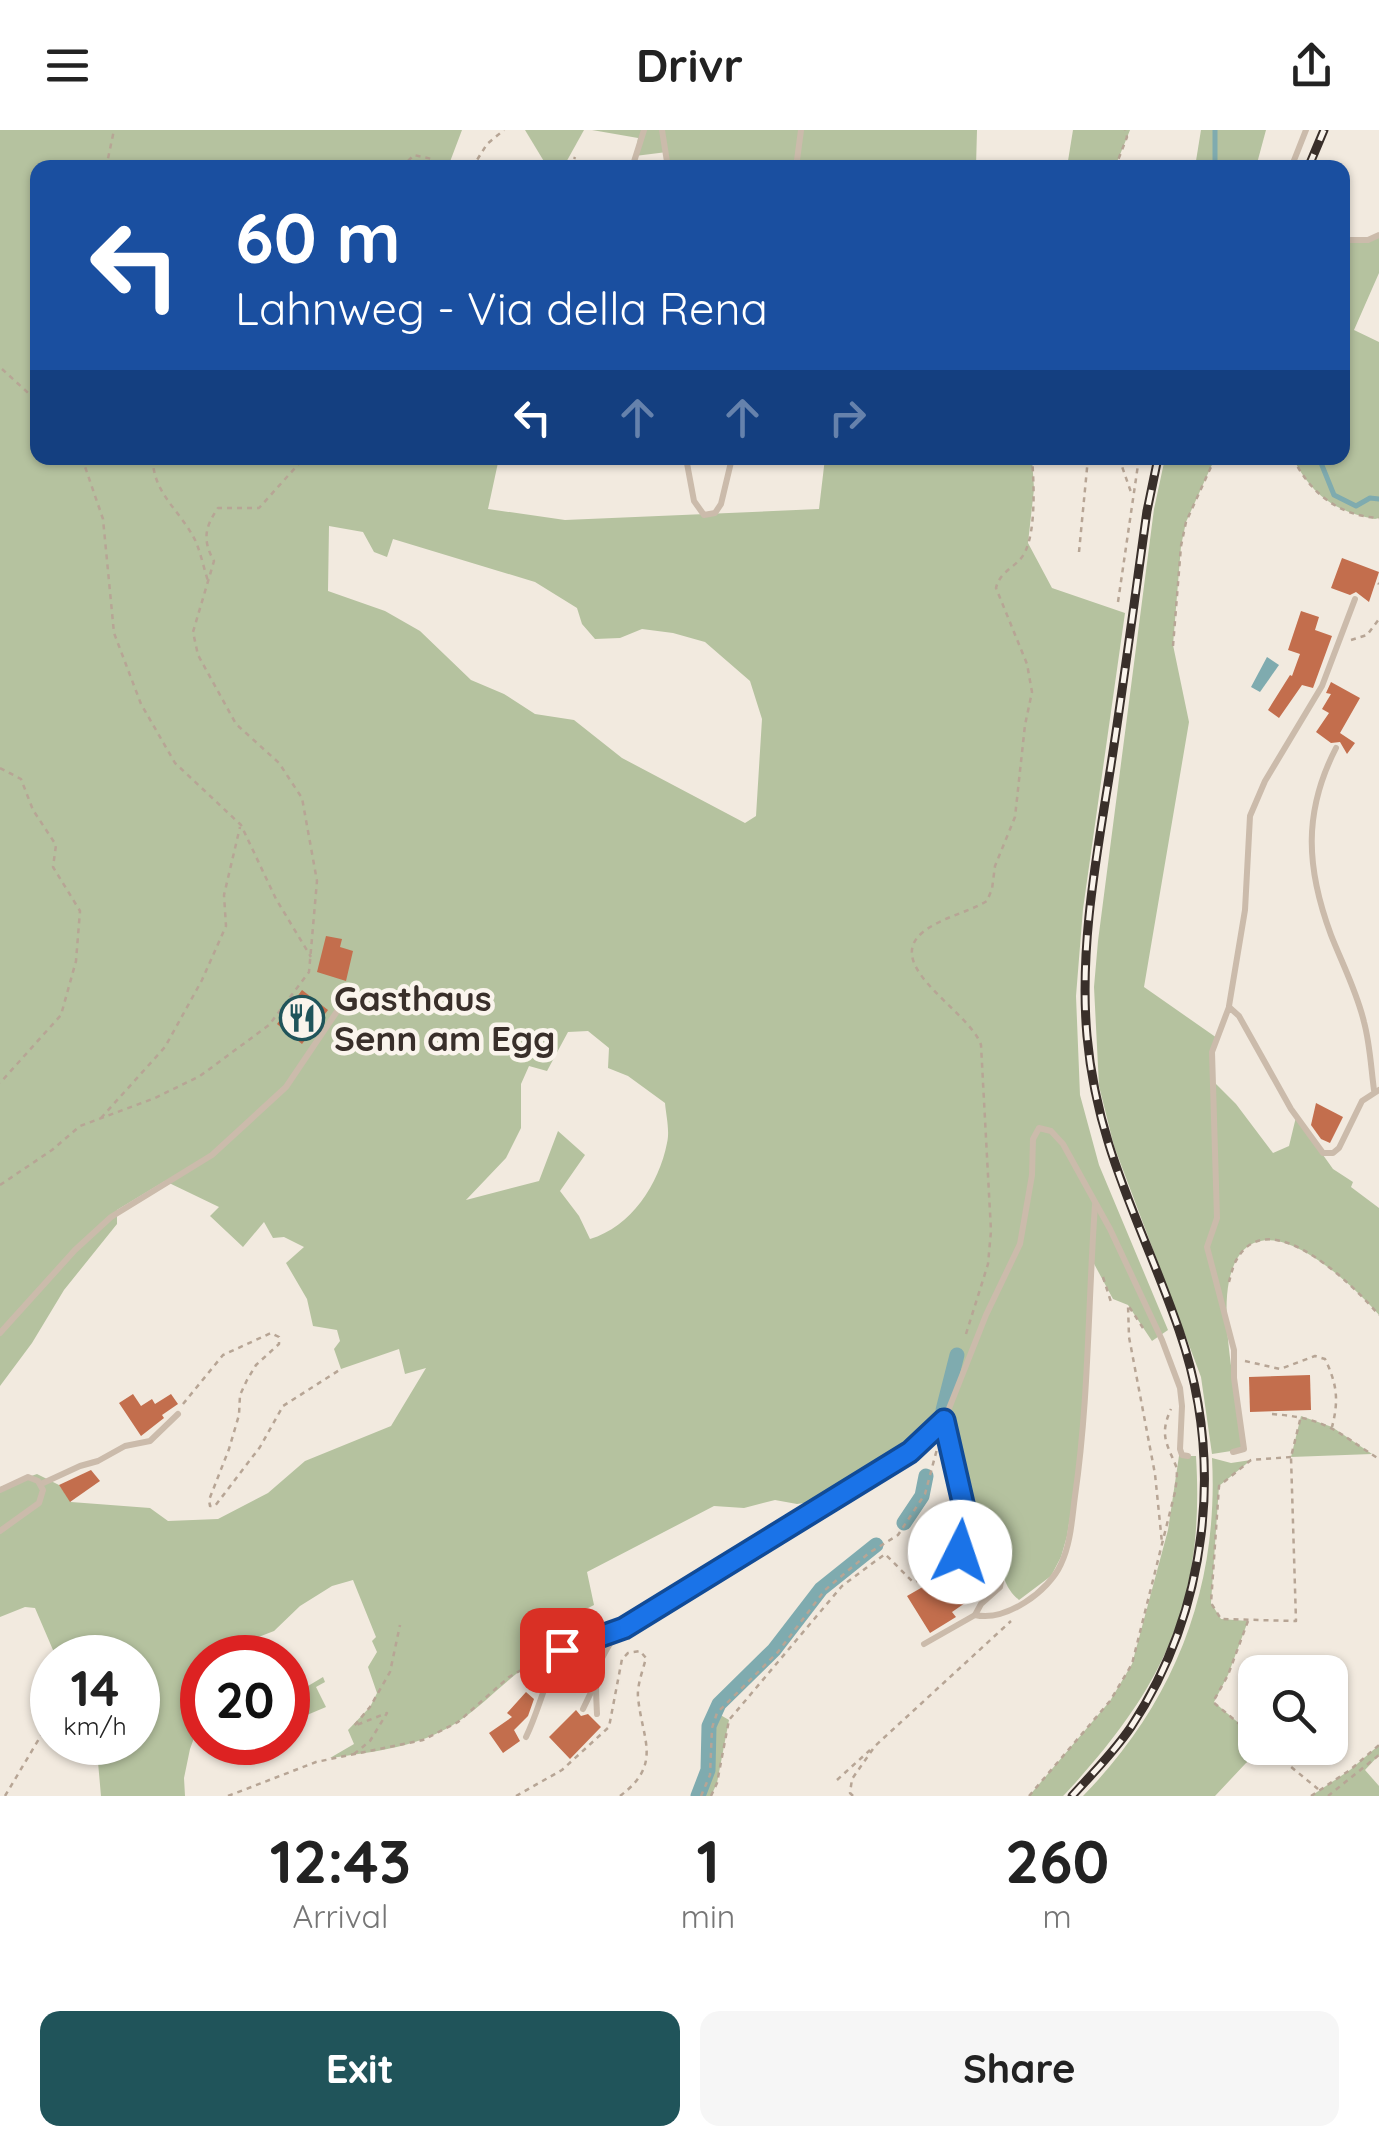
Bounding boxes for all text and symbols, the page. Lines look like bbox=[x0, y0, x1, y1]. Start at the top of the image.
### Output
text: Drivr bbox=[636, 37, 743, 93]
icon: menu bbox=[40, 38, 95, 93]
icon: share bbox=[1284, 38, 1339, 93]
text: 60 m bbox=[235, 193, 401, 281]
icon: left bbox=[70, 200, 200, 330]
text: Lahnweg - Via della Rena bbox=[235, 280, 768, 336]
icon: left bbox=[505, 390, 560, 445]
icon: ahead bbox=[610, 390, 665, 445]
icon: ahead bbox=[715, 390, 770, 445]
icon: right bbox=[820, 390, 875, 445]
place label: Gasthaus Senn am Egg bbox=[334, 976, 555, 1060]
restaurant icon: Gasthaus Senn am Egg bbox=[279, 995, 325, 1041]
position arrow bbox=[908, 1500, 1012, 1604]
pin bbox=[520, 1608, 605, 1693]
icon: arrive bbox=[535, 1623, 590, 1678]
speed limit sign: 20 bbox=[180, 1635, 310, 1765]
map controls bbox=[1238, 1655, 1348, 1765]
button: search bbox=[1238, 1655, 1348, 1765]
text: 14 bbox=[71, 1656, 119, 1719]
text: km/h bbox=[63, 1710, 127, 1741]
text: 12:43 bbox=[270, 1823, 411, 1898]
text: 1 bbox=[696, 1823, 720, 1898]
text: 260 bbox=[1005, 1823, 1109, 1898]
text: Arrival bbox=[293, 1896, 388, 1936]
text: min bbox=[681, 1896, 735, 1936]
text: m bbox=[1043, 1896, 1072, 1936]
button: Exit bbox=[40, 2011, 680, 2126]
button: Share bbox=[700, 2011, 1339, 2126]

